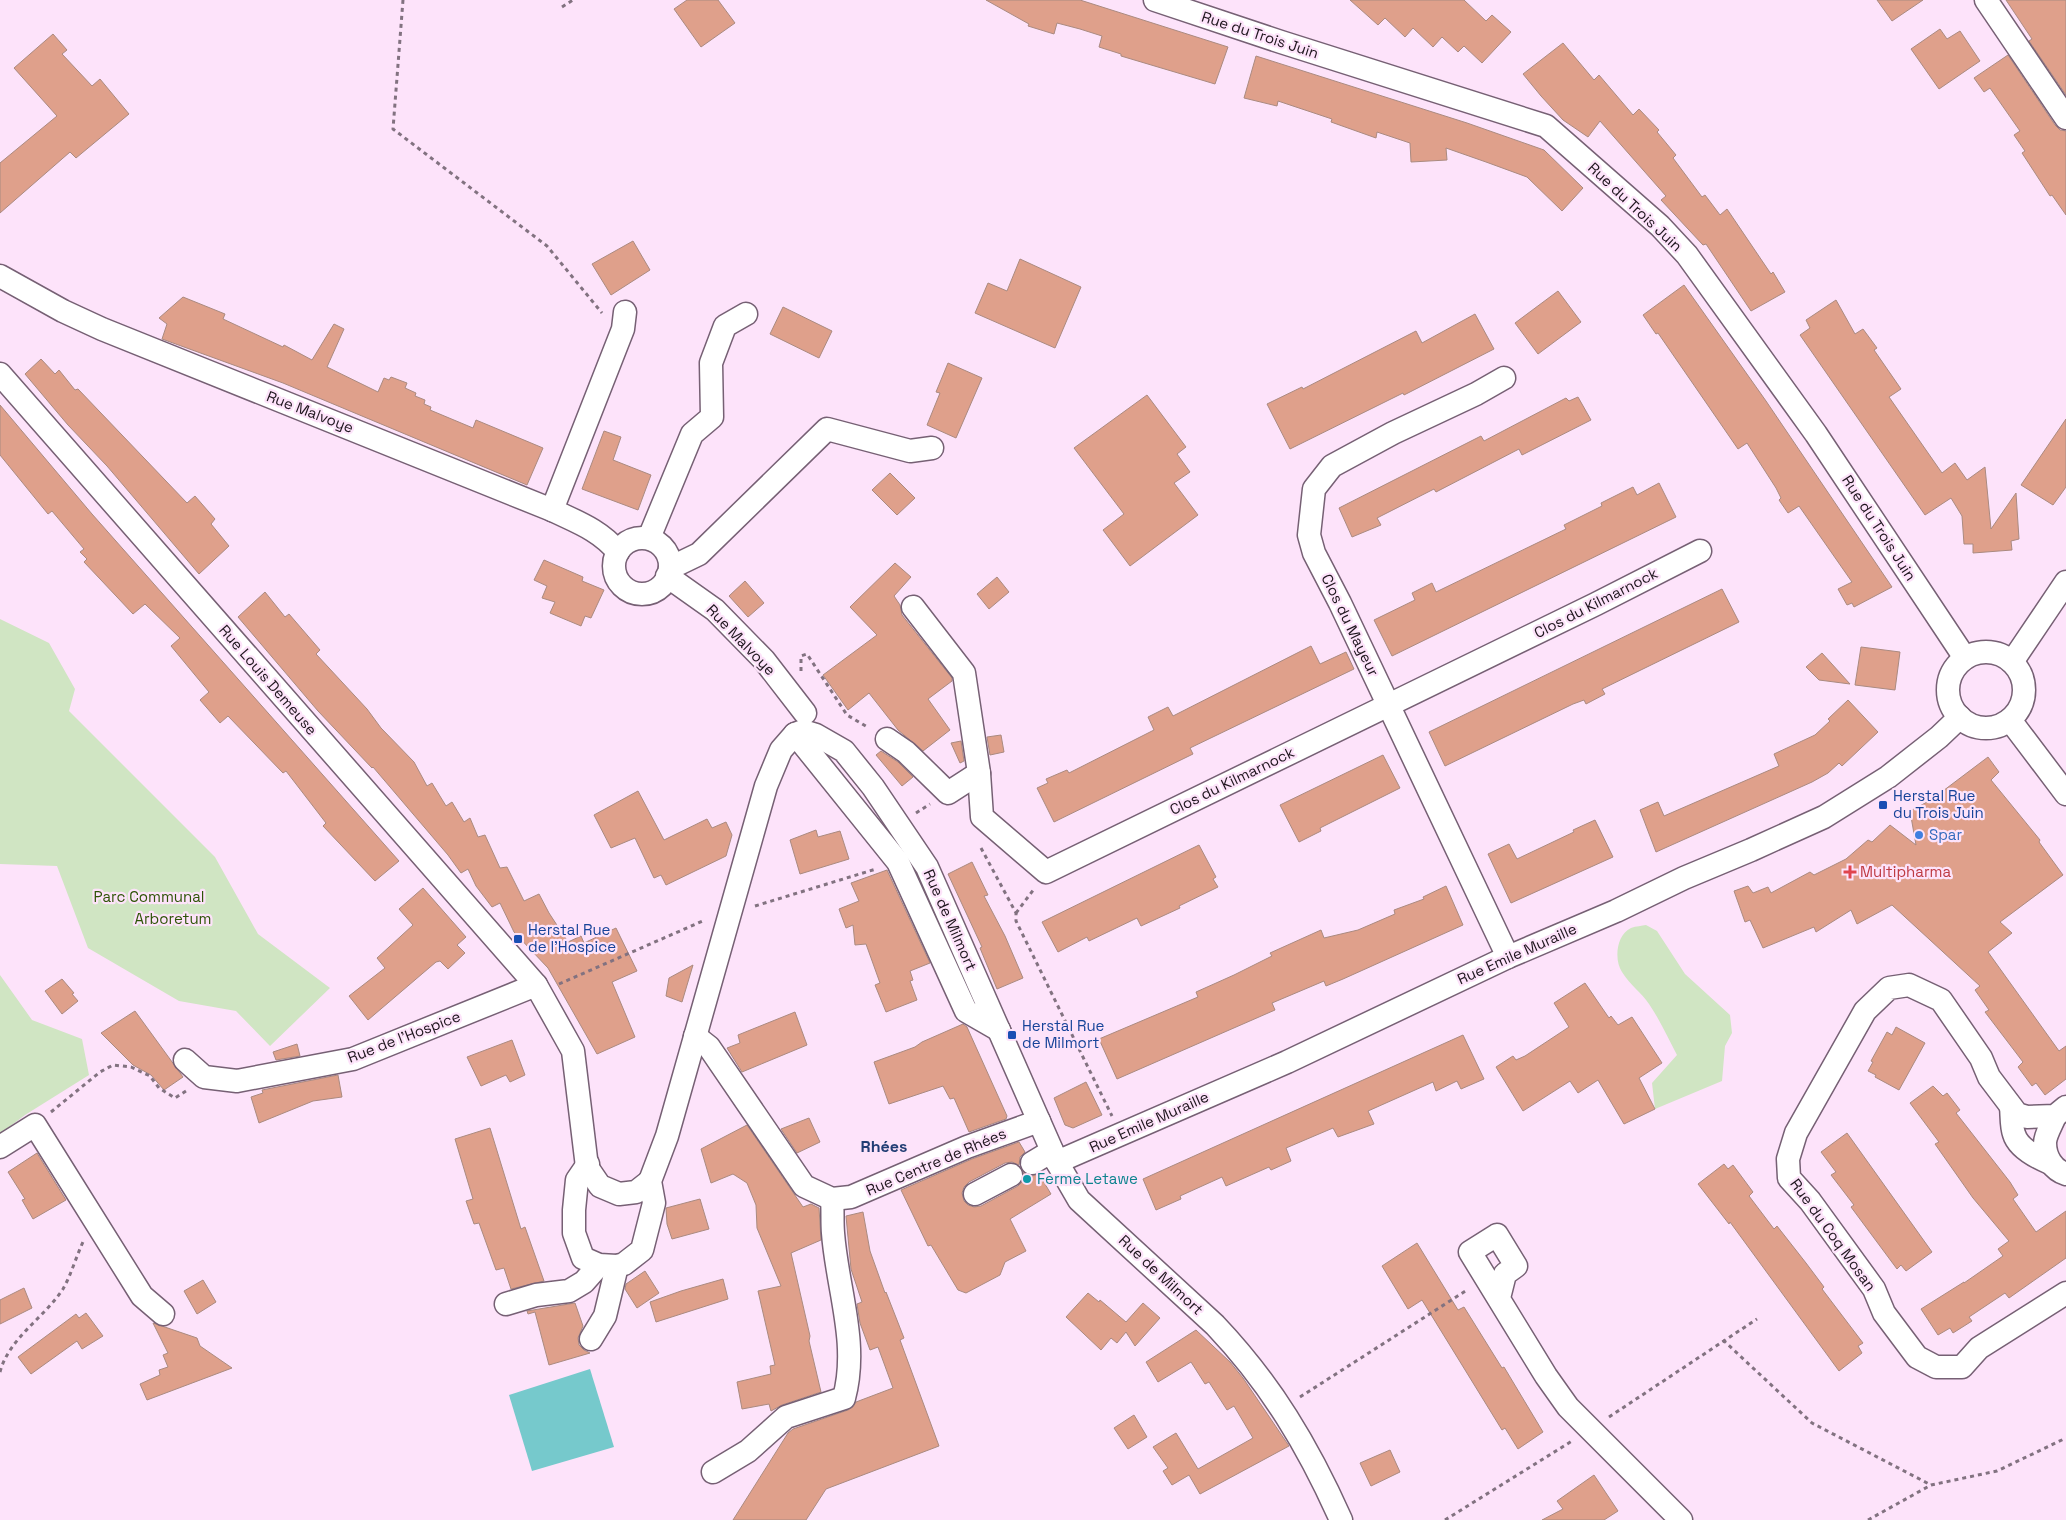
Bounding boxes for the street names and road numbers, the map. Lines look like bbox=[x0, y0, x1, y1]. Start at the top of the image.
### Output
street label: Rue du Trois Juin bbox=[1199, 7, 1321, 62]
street label: Rue du Trois Juin bbox=[1584, 158, 1686, 255]
street label: Rue Malvoye bbox=[264, 386, 357, 437]
street label: Rue du Trois Juin bbox=[1838, 471, 1921, 584]
street label: Clos du Kilmarnock bbox=[1531, 563, 1661, 642]
street label: Clos du Mayeur bbox=[1318, 571, 1384, 679]
street label: Rue Malvoye bbox=[703, 600, 780, 679]
street label: Rue Louis Demeuse bbox=[215, 621, 322, 739]
street label: Clos du Kilmarnock bbox=[1166, 742, 1297, 819]
street label: Rue de Milmort bbox=[920, 866, 981, 973]
street label: Rue Emile Muraille bbox=[1454, 919, 1580, 988]
street label: Rue de l'Hospice bbox=[345, 1006, 463, 1067]
street label: Rue Emile Muraille bbox=[1086, 1087, 1212, 1156]
street label: Rue Centre de Rhées bbox=[863, 1123, 1009, 1200]
street label: Rue du Coq Mosan bbox=[1786, 1175, 1881, 1295]
street label: Rue de Milmort bbox=[1115, 1231, 1208, 1319]

